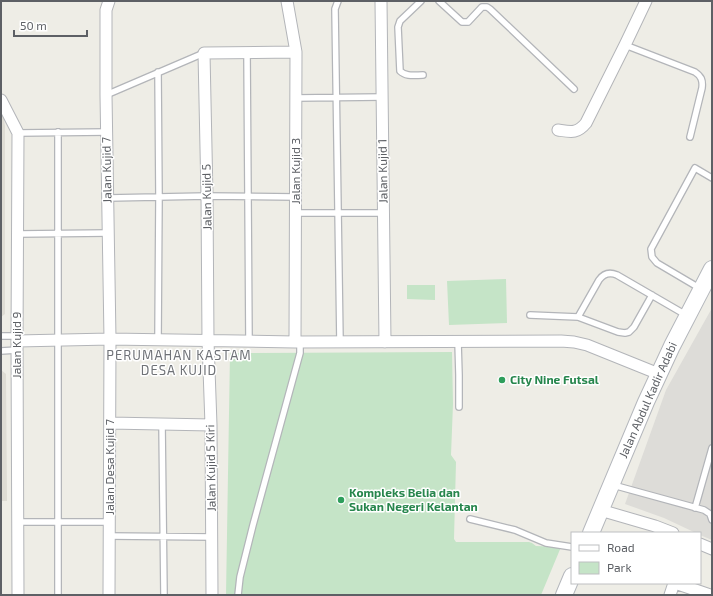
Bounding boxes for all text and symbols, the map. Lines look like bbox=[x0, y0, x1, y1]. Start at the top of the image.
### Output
scale bar bbox=[14, 12, 87, 38]
text: 50 m bbox=[20, 18, 47, 32]
street label: Jalan Kujid 7 bbox=[98, 137, 115, 203]
street label: Jalan Kujid 3 bbox=[288, 138, 303, 204]
street label: Jalan Kujid 1 bbox=[374, 139, 391, 203]
street label: Jalan Kujid 5 bbox=[198, 164, 215, 230]
street label: Jalan Kujid 9 bbox=[9, 311, 24, 378]
street label: Jalan Abdul Kadir Adabi bbox=[615, 339, 679, 460]
district label: PERUMAHAN KASTAM DESA KUJID bbox=[106, 347, 252, 378]
place label: City Nine Futsal bbox=[510, 372, 599, 387]
marker: City Nine Futsal bbox=[497, 375, 507, 385]
street label: Jalan Desa Kujid 7 bbox=[102, 419, 117, 515]
street label: Jalan Kujid 5 Kiri bbox=[202, 424, 219, 512]
place label: Kompleks Belia dan Sukan Negeri Kelantan bbox=[349, 485, 478, 513]
marker: Kompleks Belia dan Sukan Negeri Kelantan bbox=[336, 495, 346, 505]
legend bbox=[571, 532, 701, 584]
text: Road bbox=[607, 540, 635, 554]
text: Park bbox=[607, 560, 632, 574]

